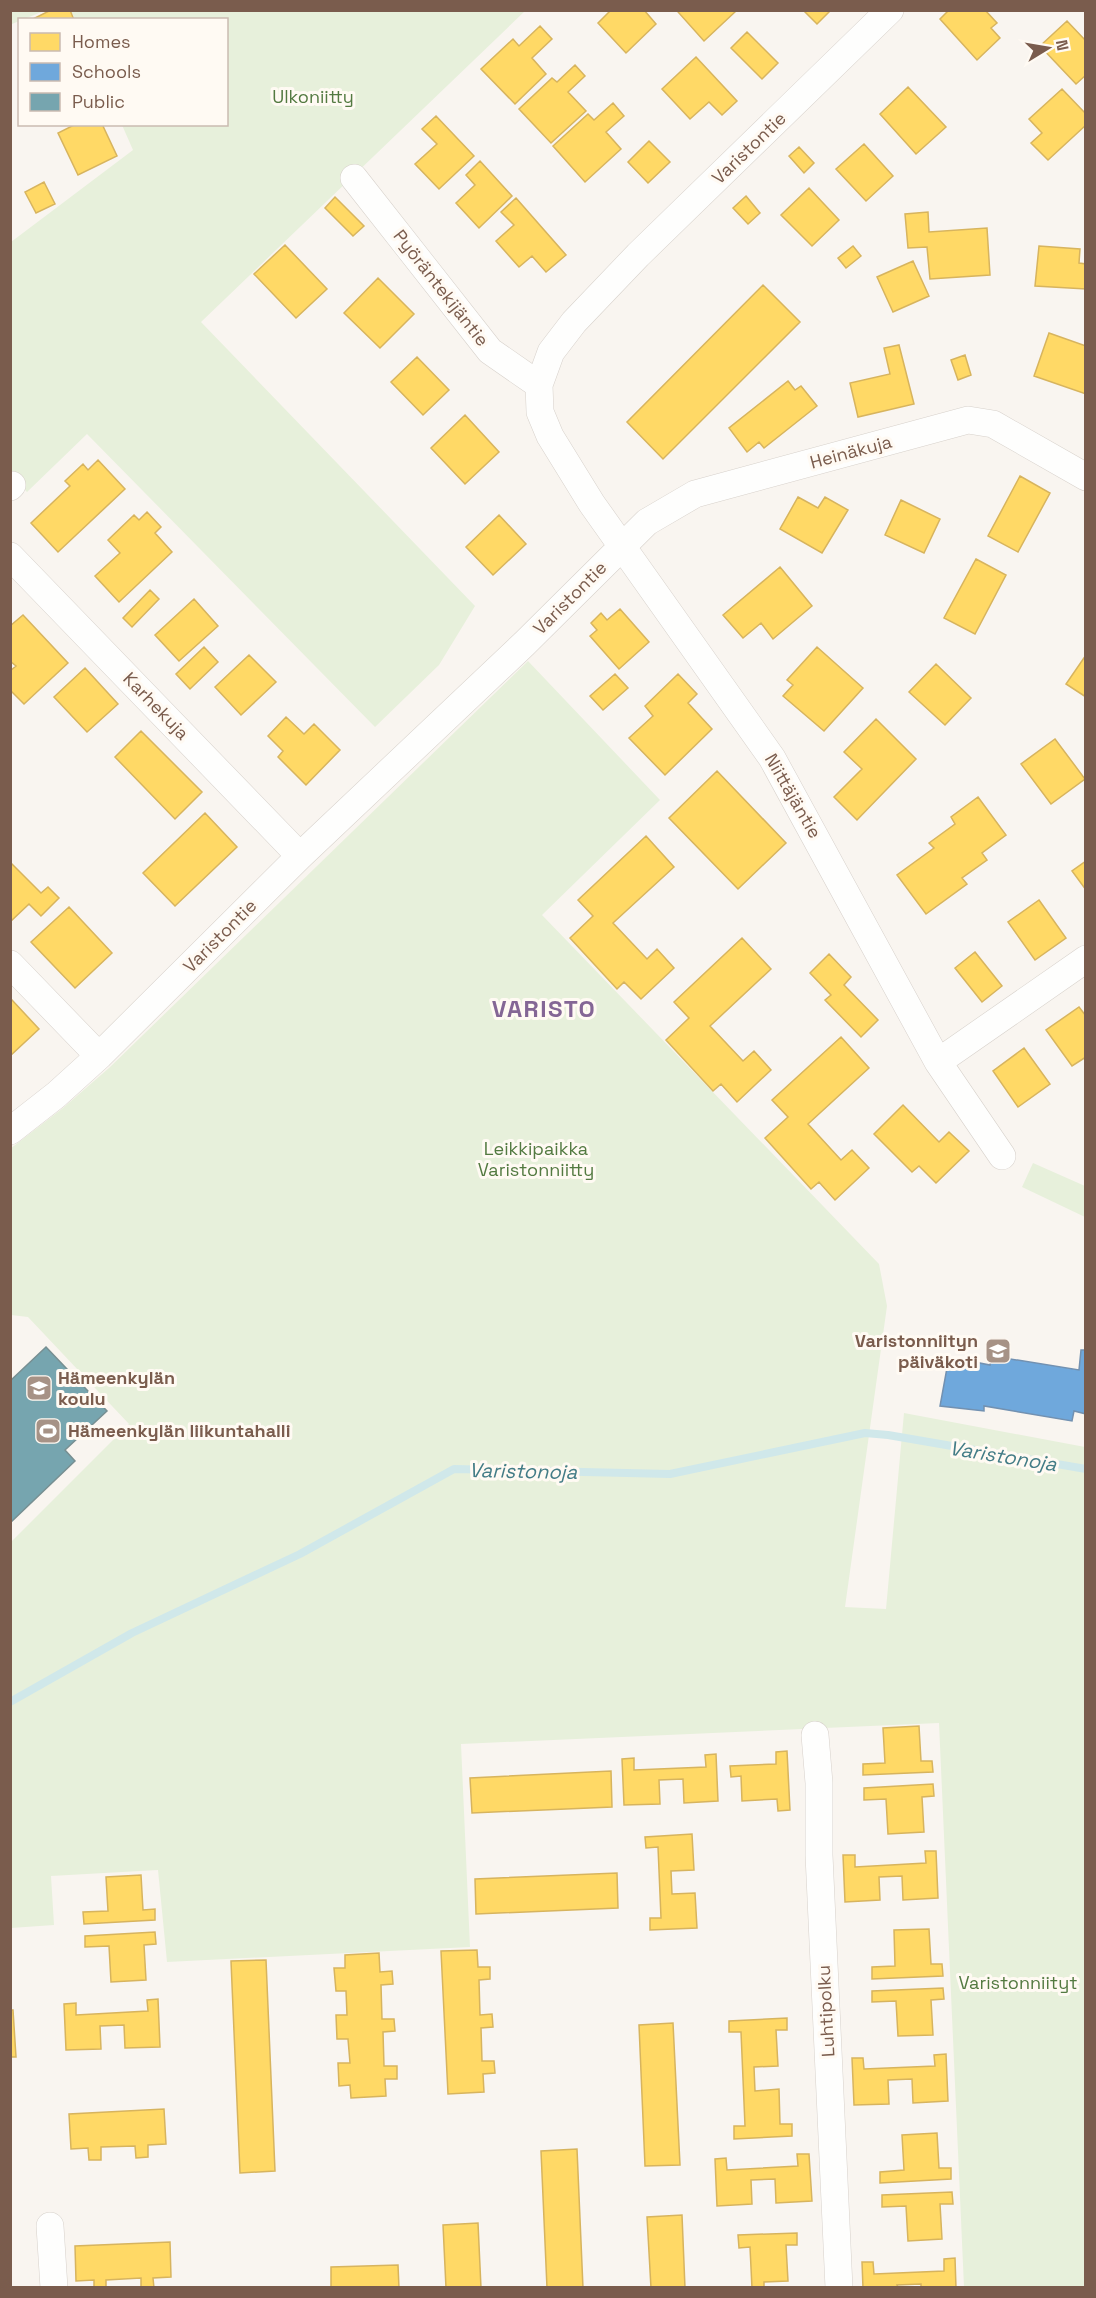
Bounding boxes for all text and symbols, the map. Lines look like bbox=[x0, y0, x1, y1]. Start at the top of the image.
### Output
legend bbox=[18, 18, 228, 126]
north arrow bbox=[1018, 18, 1078, 78]
text: Homes bbox=[72, 30, 131, 53]
text: N bbox=[1051, 38, 1074, 53]
text: Schools bbox=[72, 60, 141, 83]
park label: Ulkoniitty bbox=[272, 85, 354, 108]
text: Public bbox=[72, 90, 125, 113]
street label: Varistontie bbox=[707, 107, 791, 189]
street label: Pyöräntekijäntie bbox=[389, 225, 494, 351]
street label: Heinäkuja bbox=[807, 430, 894, 473]
street label: Varistontie bbox=[528, 556, 611, 639]
street label: Karhekuja bbox=[118, 667, 194, 744]
street label: Niittäjäntie bbox=[760, 749, 827, 842]
street label: Varistontie bbox=[178, 894, 261, 977]
district label: VARISTO bbox=[492, 993, 596, 1024]
park label: Leikkipaikka Varistonniitty bbox=[478, 1137, 594, 1181]
place label: Varistonniityn päiväkoti bbox=[855, 1329, 978, 1373]
school or university icon: Varistonniityn päiväkoti bbox=[983, 1336, 1013, 1366]
place label: Hämeenkylän koulu bbox=[58, 1366, 175, 1410]
school or university icon: Hämeenkylän koulu bbox=[24, 1373, 54, 1403]
sports icon: Hämeenkylän liikuntahalli bbox=[33, 1416, 63, 1446]
place label: Hämeenkylän liikuntahalli bbox=[68, 1419, 290, 1442]
water label: Varistonoja bbox=[948, 1435, 1059, 1477]
water label: Varistonoja bbox=[469, 1457, 578, 1485]
street label: Luhtipolku bbox=[812, 1964, 839, 2058]
park label: Varistonniityt bbox=[959, 1971, 1077, 1994]

